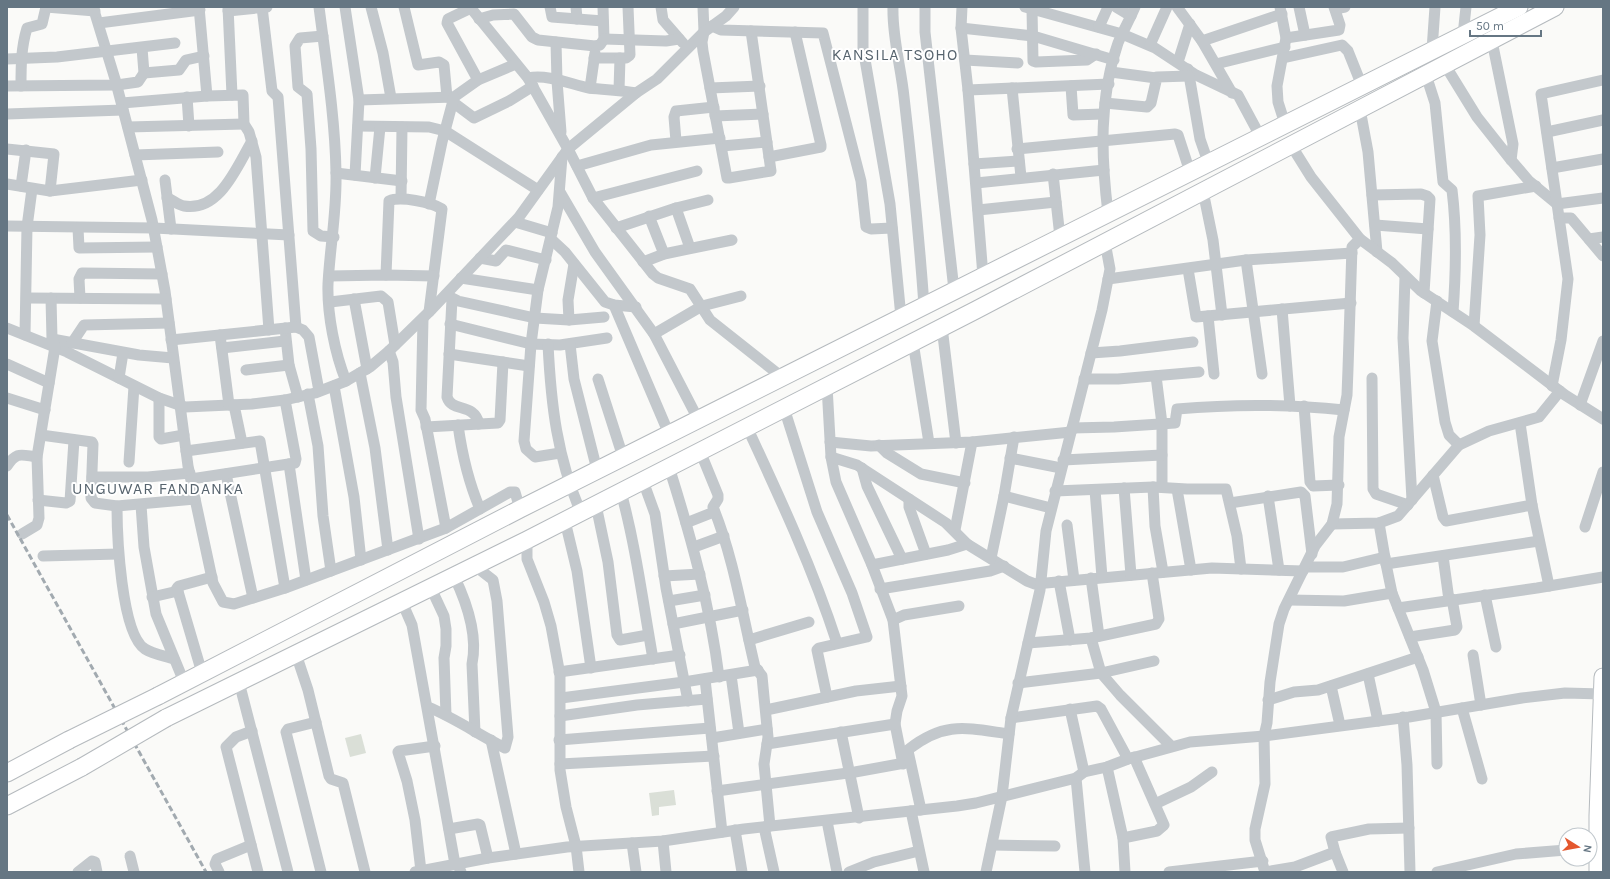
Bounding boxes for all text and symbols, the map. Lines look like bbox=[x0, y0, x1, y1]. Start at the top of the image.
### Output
scale bar bbox=[1470, 12, 1541, 38]
text: 50 m bbox=[1476, 19, 1504, 33]
district label: KANSILA TSOHO bbox=[832, 45, 958, 64]
district label: UNGUWAR FANDANKA bbox=[72, 479, 244, 498]
north arrow bbox=[1558, 827, 1598, 867]
text: N bbox=[1580, 844, 1594, 854]

